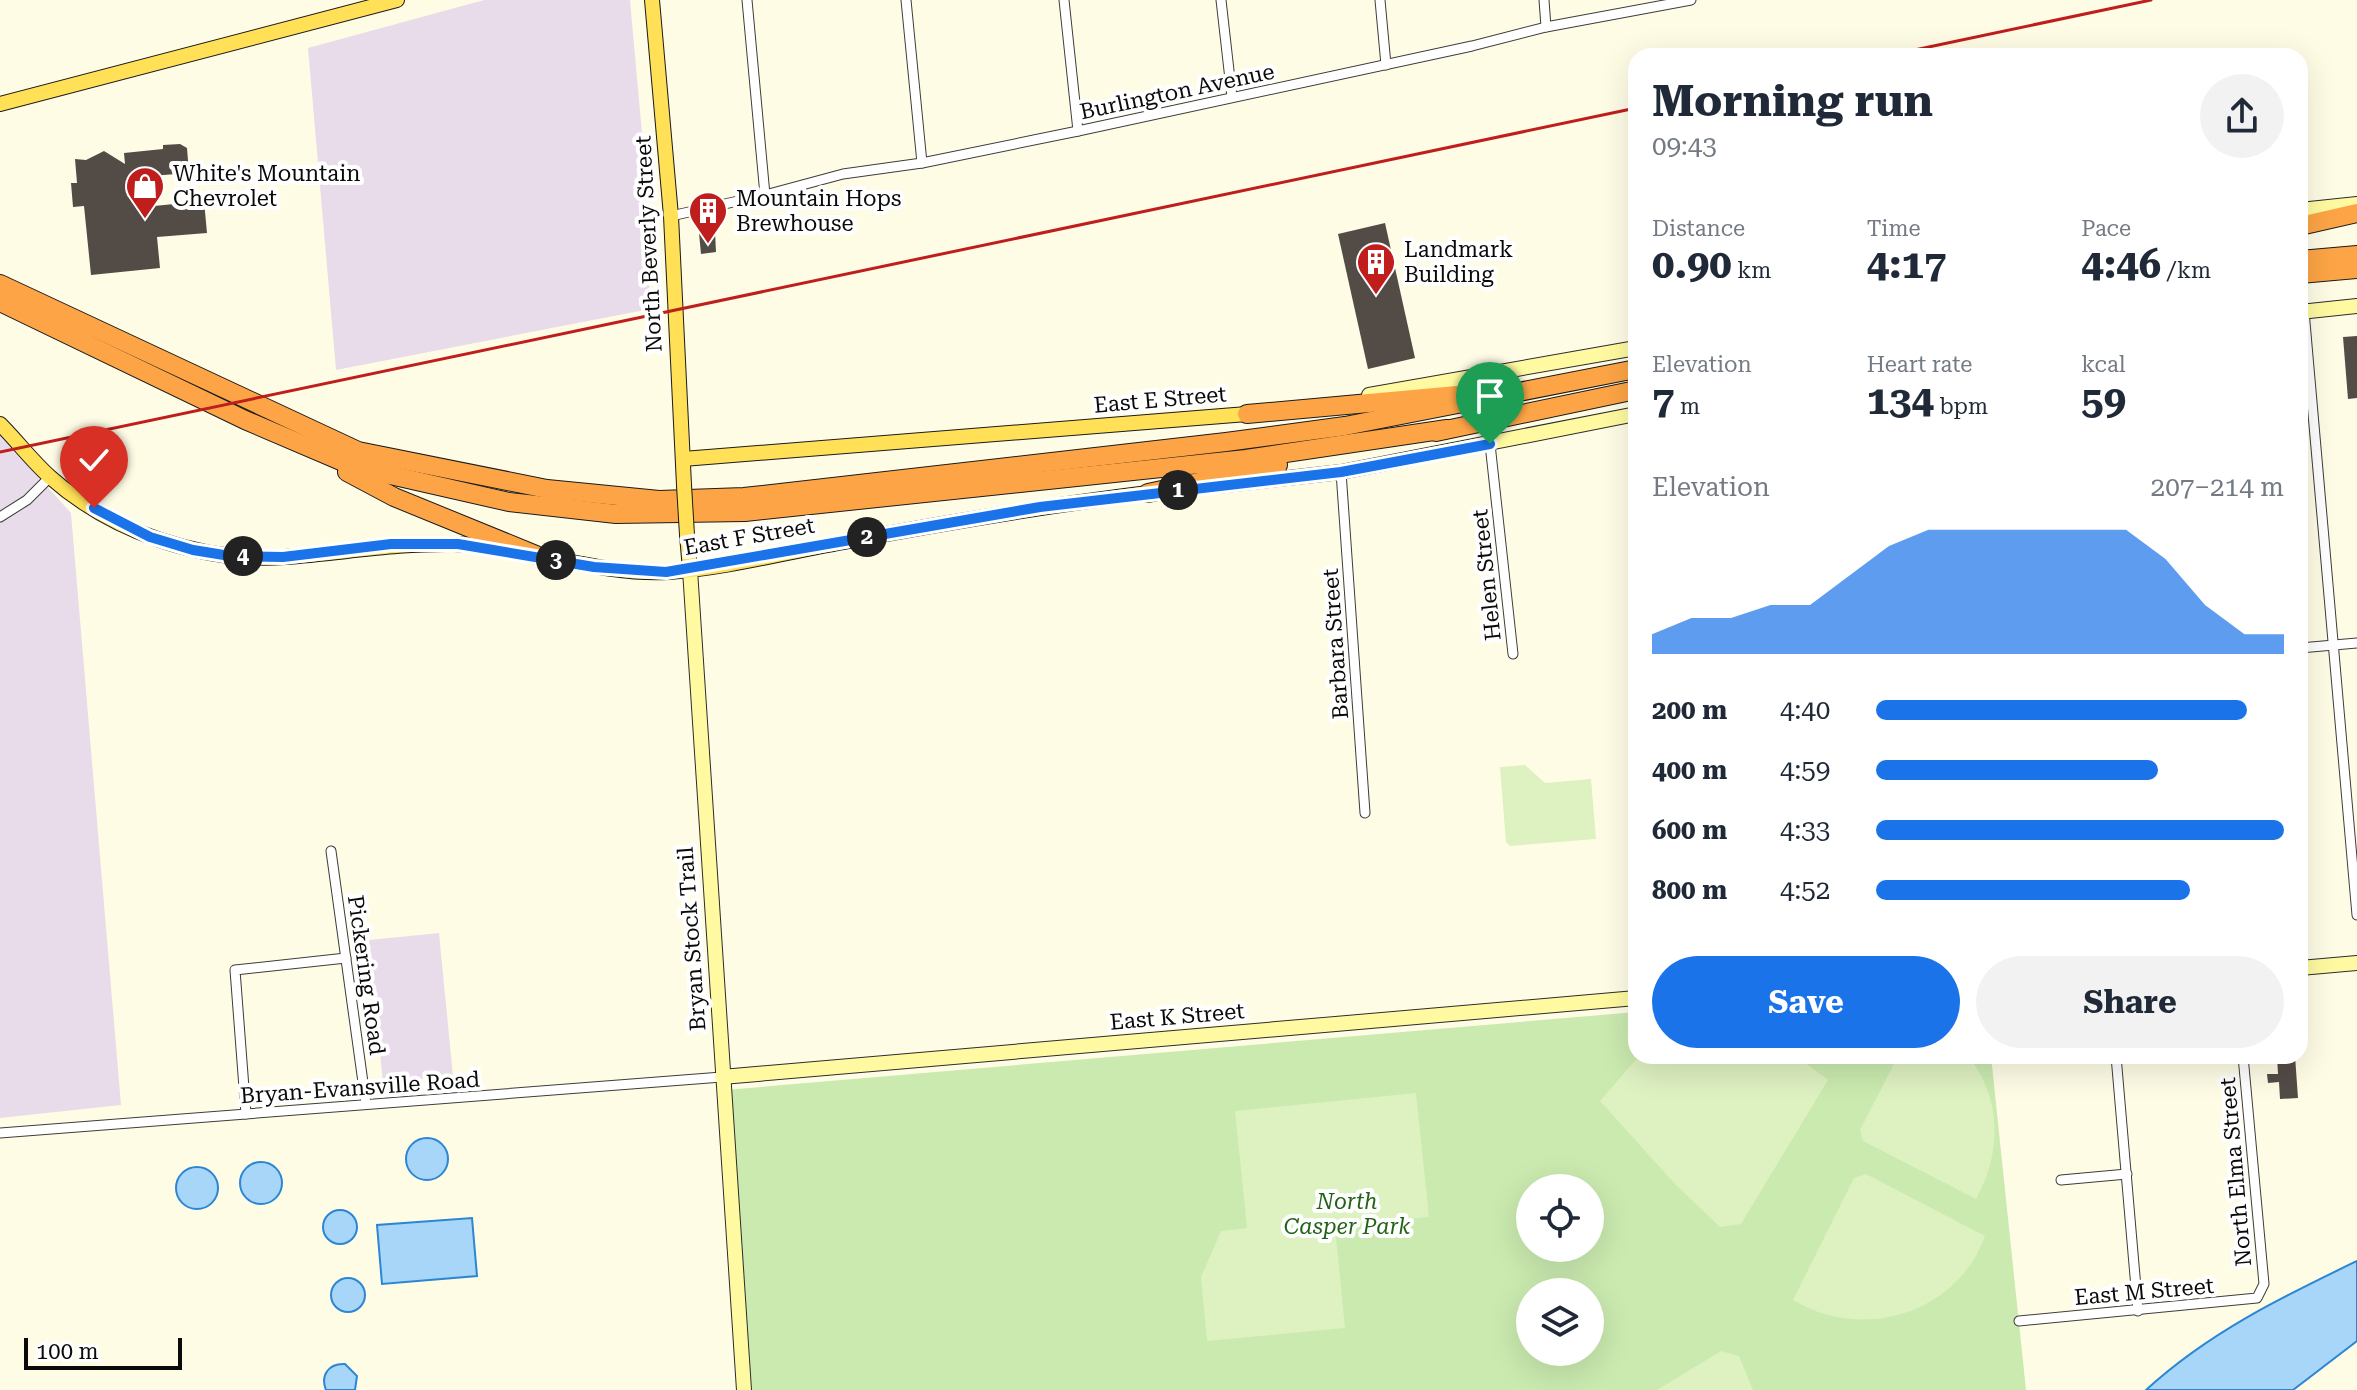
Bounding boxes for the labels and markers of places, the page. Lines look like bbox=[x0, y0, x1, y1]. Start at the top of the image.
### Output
place label: White's Mountain Chevrolet bbox=[173, 161, 360, 211]
shop icon: White's Mountain Chevrolet bbox=[124, 165, 166, 220]
place label: Mountain Hops Brewhouse bbox=[736, 186, 901, 236]
building icon: Mountain Hops Brewhouse bbox=[687, 190, 729, 245]
place label: Landmark Building bbox=[1404, 237, 1513, 287]
building icon: Landmark Building bbox=[1355, 241, 1397, 296]
pin bbox=[1456, 362, 1524, 444]
pin bbox=[60, 426, 128, 508]
pin: 1 bbox=[1158, 470, 1198, 510]
pin: 2 bbox=[847, 517, 887, 557]
pin: 4 bbox=[223, 536, 263, 576]
pin: 3 bbox=[536, 540, 576, 580]

